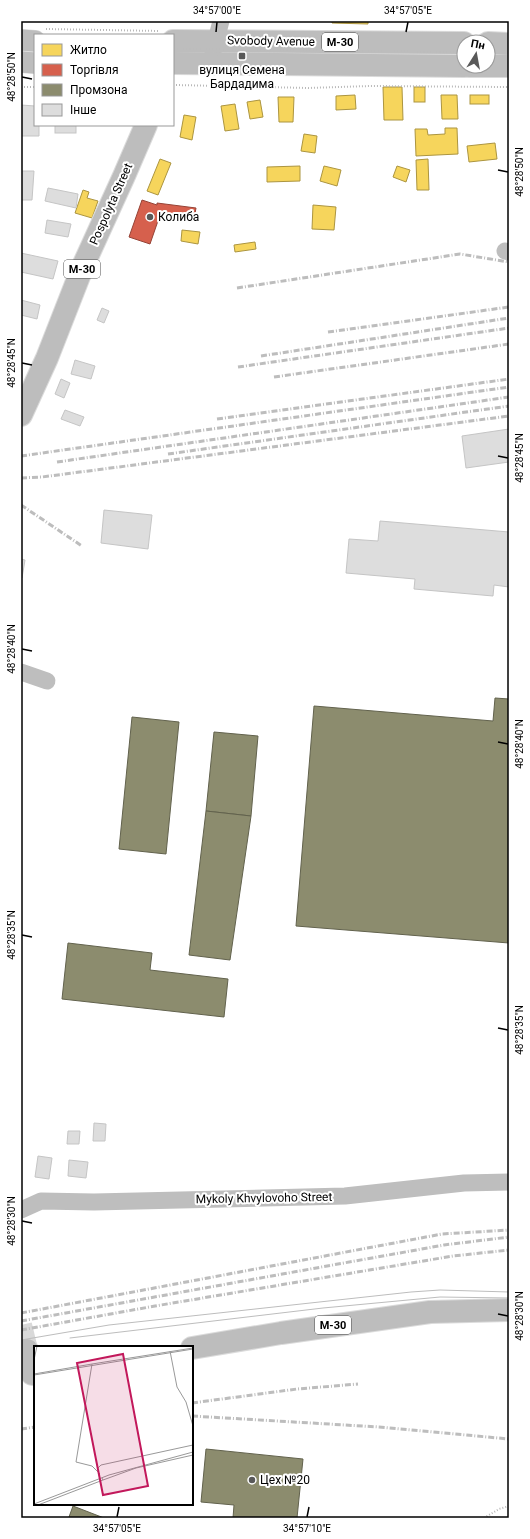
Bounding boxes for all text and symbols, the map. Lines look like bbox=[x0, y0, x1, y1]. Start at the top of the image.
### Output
text: 34°57'00"E bbox=[193, 5, 241, 16]
text: 34°57'05"E bbox=[384, 5, 432, 16]
street label: Svobody Avenue bbox=[227, 33, 315, 49]
road number: М-30 bbox=[322, 33, 358, 51]
legend bbox=[34, 34, 174, 126]
north arrow bbox=[456, 34, 496, 74]
text: Пн bbox=[470, 37, 486, 52]
text: Житло bbox=[70, 43, 107, 57]
marker: вулиця Семена Бардадима bbox=[237, 51, 247, 61]
text: 48°28'50"N bbox=[6, 52, 17, 102]
text: Торгівля bbox=[70, 63, 119, 77]
place label: вулиця Семена Бардадима bbox=[199, 63, 285, 91]
text: Промзона bbox=[70, 83, 127, 97]
text: Інше bbox=[70, 103, 96, 117]
text: 48°28'50"N bbox=[514, 147, 525, 197]
street label: Pospolyta Street bbox=[87, 161, 135, 247]
place label: Колиба bbox=[158, 210, 199, 224]
marker: Колиба bbox=[145, 212, 155, 222]
road number: М-30 bbox=[64, 260, 100, 278]
text: 48°28'45"N bbox=[6, 338, 17, 388]
text: 48°28'45"N bbox=[514, 433, 525, 483]
text: 48°28'40"N bbox=[6, 624, 17, 674]
text: 48°28'40"N bbox=[514, 719, 525, 769]
text: 48°28'35"N bbox=[6, 910, 17, 960]
text: 48°28'35"N bbox=[514, 1005, 525, 1055]
street label: Mykoly Khvylovoho Street bbox=[196, 1190, 332, 1206]
text: 48°28'30"N bbox=[6, 1196, 17, 1246]
text: 48°28'30"N bbox=[514, 1291, 525, 1341]
road number: М-30 bbox=[315, 1316, 351, 1334]
inset map bbox=[34, 1346, 193, 1505]
place label: Цех №20 bbox=[260, 1473, 310, 1487]
marker: Цех №20 bbox=[247, 1475, 257, 1485]
text: 34°57'05"E bbox=[93, 1523, 141, 1534]
text: 34°57'10"E bbox=[283, 1523, 331, 1534]

